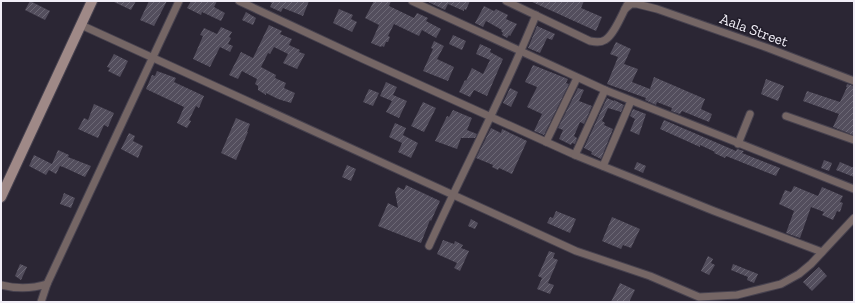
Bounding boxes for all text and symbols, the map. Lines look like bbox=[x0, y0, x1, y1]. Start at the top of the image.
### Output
street label: Aala Street bbox=[717, 9, 791, 51]

